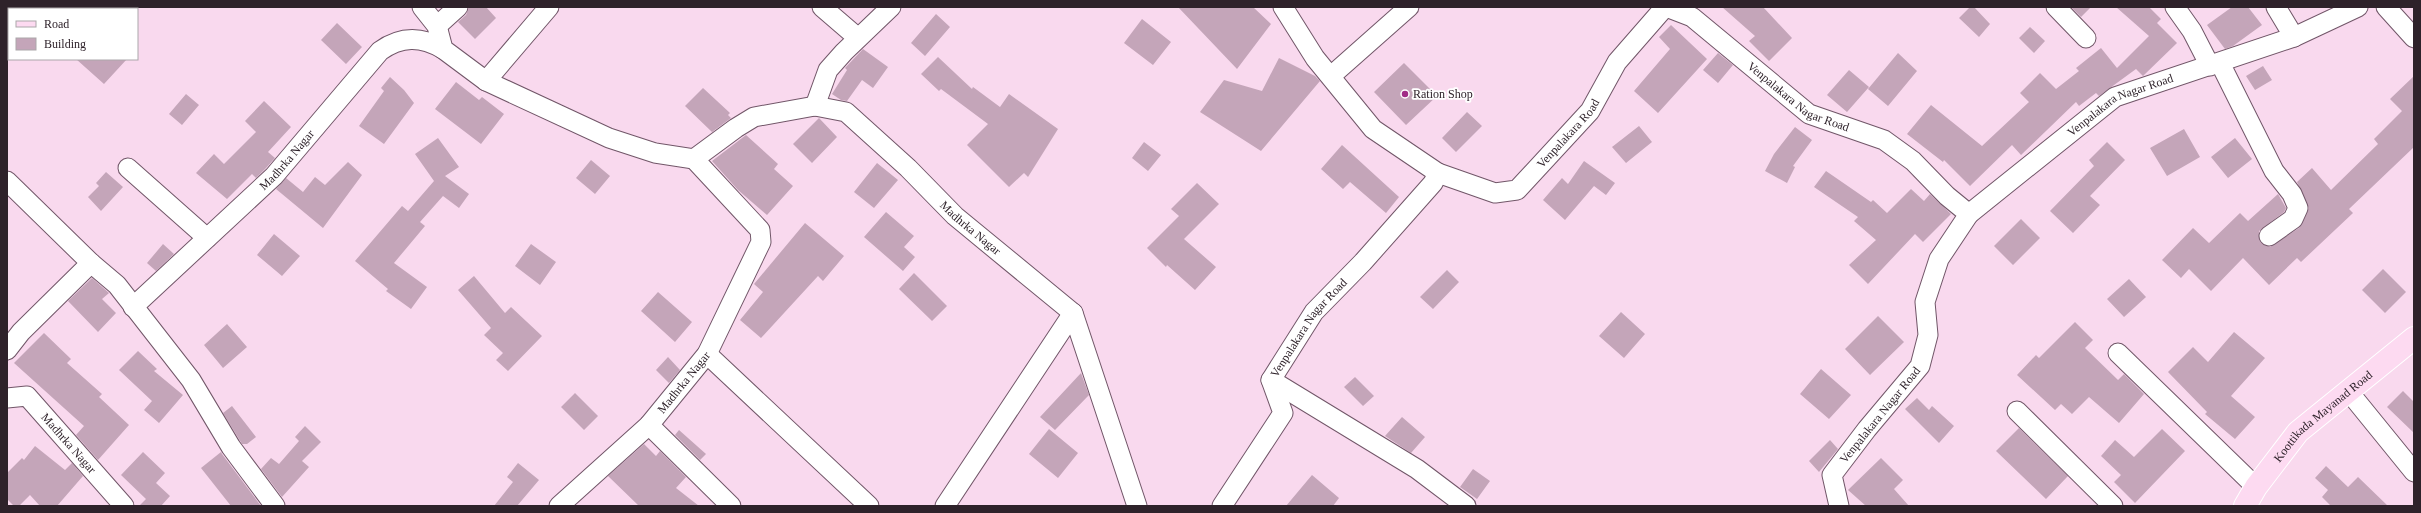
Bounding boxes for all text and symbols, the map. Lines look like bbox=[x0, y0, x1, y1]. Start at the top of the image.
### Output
legend bbox=[8, 8, 138, 60]
text: Road bbox=[44, 17, 69, 31]
text: Building bbox=[44, 37, 86, 51]
street label: Venpalakara Nagar Road bbox=[1745, 59, 1851, 134]
street label: Venpalakara Nagar Road bbox=[2065, 71, 2175, 139]
place label: Ration Shop bbox=[1413, 87, 1473, 101]
marker: Ration Shop bbox=[1400, 89, 1410, 99]
street label: Venpalakara Road bbox=[1534, 97, 1602, 171]
street label: Madhrka Nagar bbox=[257, 127, 317, 193]
street label: Madhrka Nagar bbox=[937, 198, 1004, 258]
street label: Venpalakara Nagar Road bbox=[1268, 276, 1350, 380]
street label: Madhrka Nagar bbox=[654, 349, 713, 416]
street label: Venpalakara Nagar Road bbox=[1837, 364, 1923, 466]
street label: Koottikada Mayanad Road bbox=[2271, 368, 2375, 465]
street label: Madhrka Nagar bbox=[38, 410, 99, 476]

